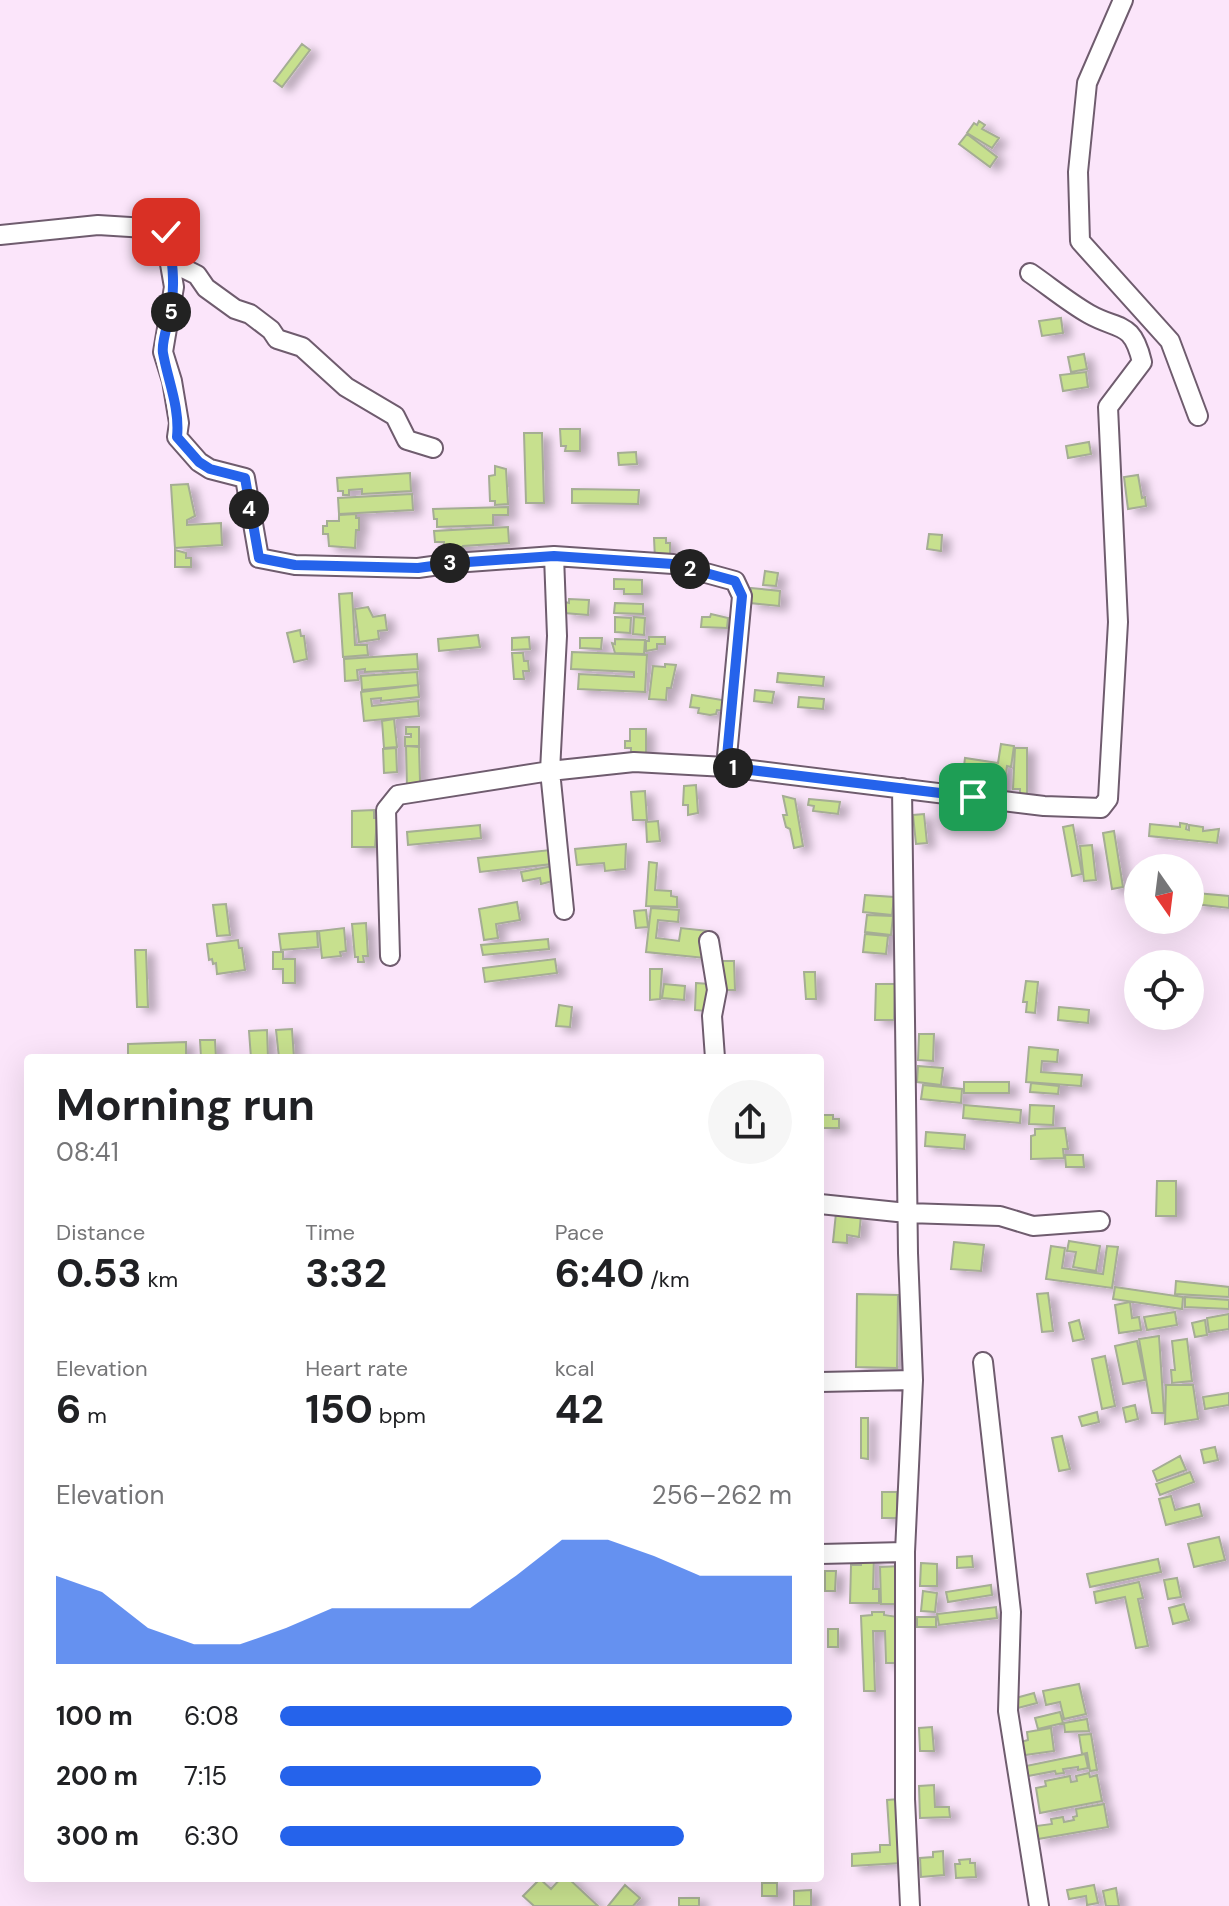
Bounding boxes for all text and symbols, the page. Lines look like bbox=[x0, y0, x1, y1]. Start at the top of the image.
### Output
pin bbox=[132, 198, 200, 266]
icon: check bbox=[144, 210, 188, 254]
pin: 5 bbox=[151, 292, 191, 332]
text: 5 bbox=[164, 297, 178, 326]
pin: 4 bbox=[229, 489, 269, 529]
text: 4 bbox=[242, 494, 256, 523]
pin: 3 bbox=[430, 543, 470, 583]
text: 3 bbox=[443, 548, 457, 577]
pin: 2 bbox=[670, 549, 710, 589]
text: 2 bbox=[684, 554, 696, 583]
pin: 1 bbox=[713, 748, 753, 788]
text: 1 bbox=[729, 753, 737, 782]
pin bbox=[939, 763, 1007, 831]
icon: arrive bbox=[951, 775, 995, 819]
north arrow bbox=[1124, 854, 1204, 934]
map controls bbox=[1124, 854, 1204, 1030]
button: locate bbox=[1124, 950, 1204, 1030]
text: Morning run bbox=[56, 1076, 315, 1134]
button: share bbox=[708, 1080, 792, 1164]
text: 08:41 bbox=[56, 1135, 119, 1169]
text: Distance bbox=[56, 1218, 145, 1247]
text: Time bbox=[305, 1218, 355, 1247]
text: Pace bbox=[555, 1218, 604, 1247]
text: 0.53 bbox=[56, 1247, 142, 1299]
text: 3:32 bbox=[305, 1247, 387, 1299]
text: 6:40 bbox=[555, 1247, 644, 1299]
text: km bbox=[142, 1265, 178, 1294]
text: /km bbox=[644, 1265, 690, 1294]
text: Elevation bbox=[56, 1354, 148, 1383]
text: Heart rate bbox=[305, 1354, 408, 1383]
text: kcal bbox=[555, 1354, 594, 1383]
text: 6 bbox=[56, 1383, 81, 1435]
text: 150 bbox=[305, 1383, 373, 1435]
text: 42 bbox=[555, 1383, 604, 1435]
text: m bbox=[81, 1401, 107, 1430]
text: bpm bbox=[373, 1401, 426, 1430]
text: Elevation bbox=[56, 1478, 164, 1512]
text: 256–262 m bbox=[652, 1478, 792, 1512]
text: 100 m bbox=[56, 1699, 133, 1733]
text: 6:08 bbox=[184, 1699, 239, 1733]
text: 200 m bbox=[56, 1759, 138, 1793]
text: 7:15 bbox=[184, 1759, 227, 1793]
text: 300 m bbox=[56, 1819, 139, 1853]
text: 6:30 bbox=[184, 1819, 239, 1853]

